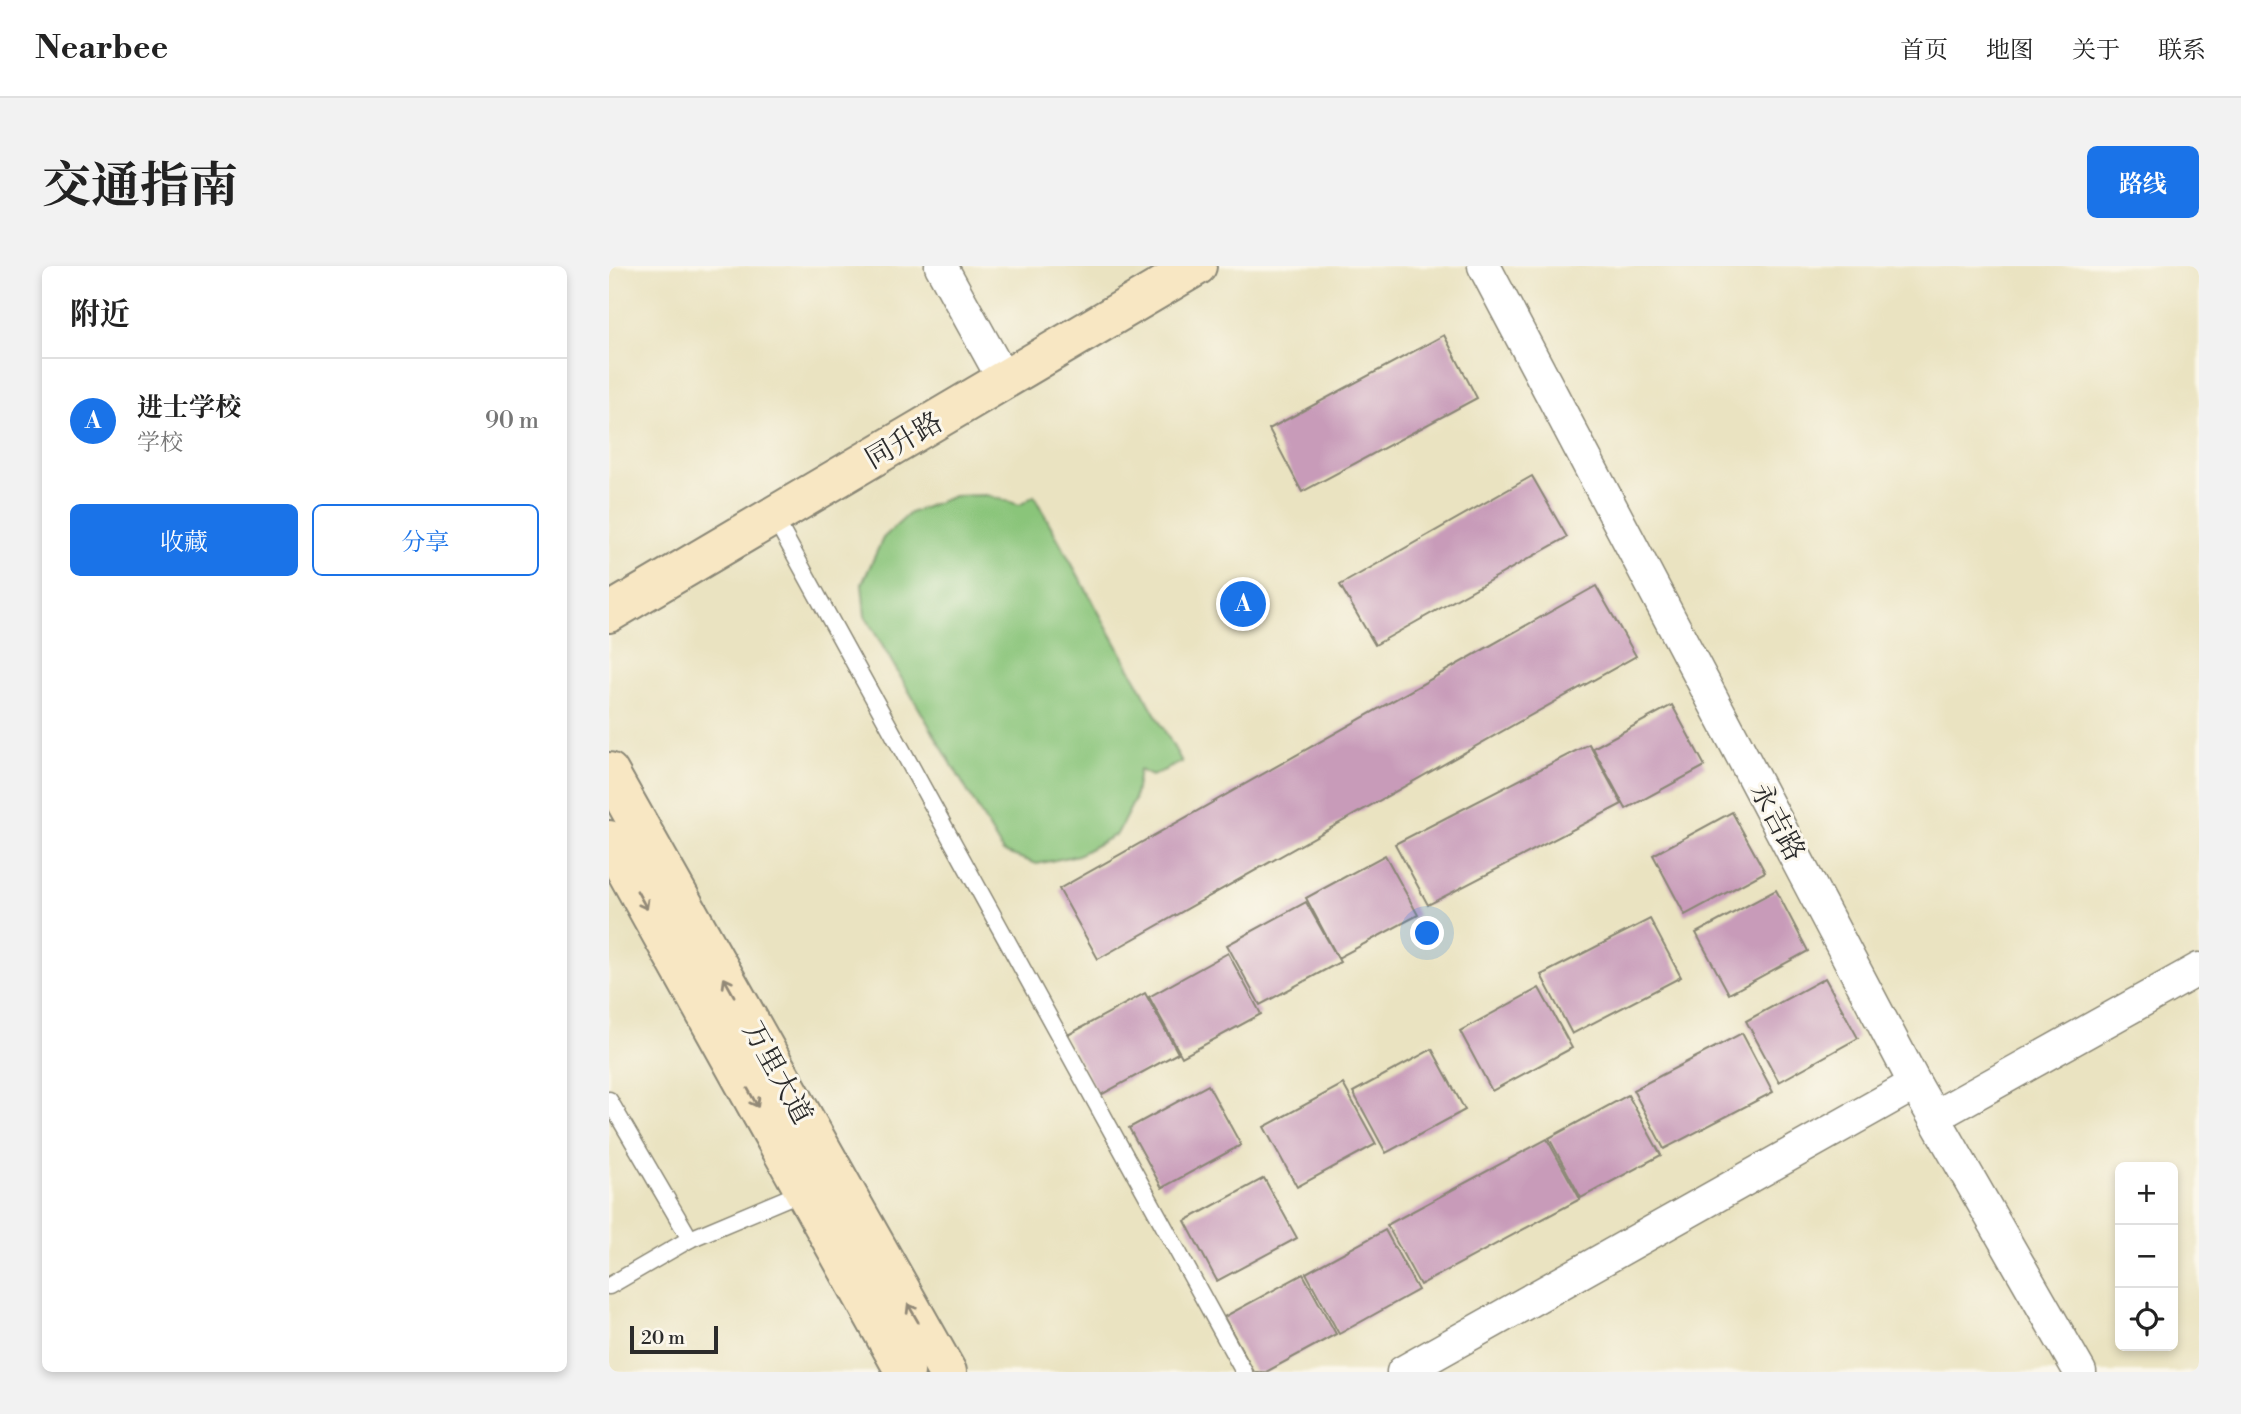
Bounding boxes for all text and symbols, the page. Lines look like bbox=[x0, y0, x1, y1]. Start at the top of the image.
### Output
text: Nearbee bbox=[35, 28, 168, 69]
text: 首页 bbox=[1900, 36, 1948, 66]
text: 地图 bbox=[1986, 36, 2034, 66]
text: 关于 bbox=[2072, 36, 2120, 66]
text: 联系 bbox=[2158, 36, 2206, 66]
button: 路线 bbox=[2087, 146, 2199, 218]
text: 交通指南 bbox=[42, 157, 238, 218]
text: 附近 bbox=[70, 296, 130, 334]
text: 进士学校 bbox=[137, 392, 241, 424]
street label: 同升路 bbox=[859, 405, 949, 477]
text: A bbox=[85, 407, 101, 435]
text: 90 m bbox=[485, 407, 539, 435]
text: 学校 bbox=[137, 429, 183, 457]
button: 收藏 bbox=[70, 504, 298, 576]
button: 分享 bbox=[312, 504, 539, 576]
pin: A bbox=[1220, 578, 1266, 630]
street label: 永吉路 bbox=[1742, 777, 1812, 867]
one-way arrow bbox=[635, 889, 649, 909]
your location bbox=[1410, 916, 1444, 950]
one-way arrow bbox=[722, 977, 736, 997]
street label: 万里大道 bbox=[735, 1016, 819, 1130]
one-way arrow bbox=[746, 1088, 760, 1108]
map controls bbox=[2115, 1162, 2178, 1351]
button: + bbox=[2115, 1162, 2178, 1225]
button: − bbox=[2115, 1225, 2178, 1288]
button: locate bbox=[2115, 1288, 2178, 1351]
one-way arrow bbox=[906, 1303, 920, 1323]
scale bar bbox=[630, 1323, 717, 1355]
text: 20 m bbox=[641, 1326, 685, 1350]

